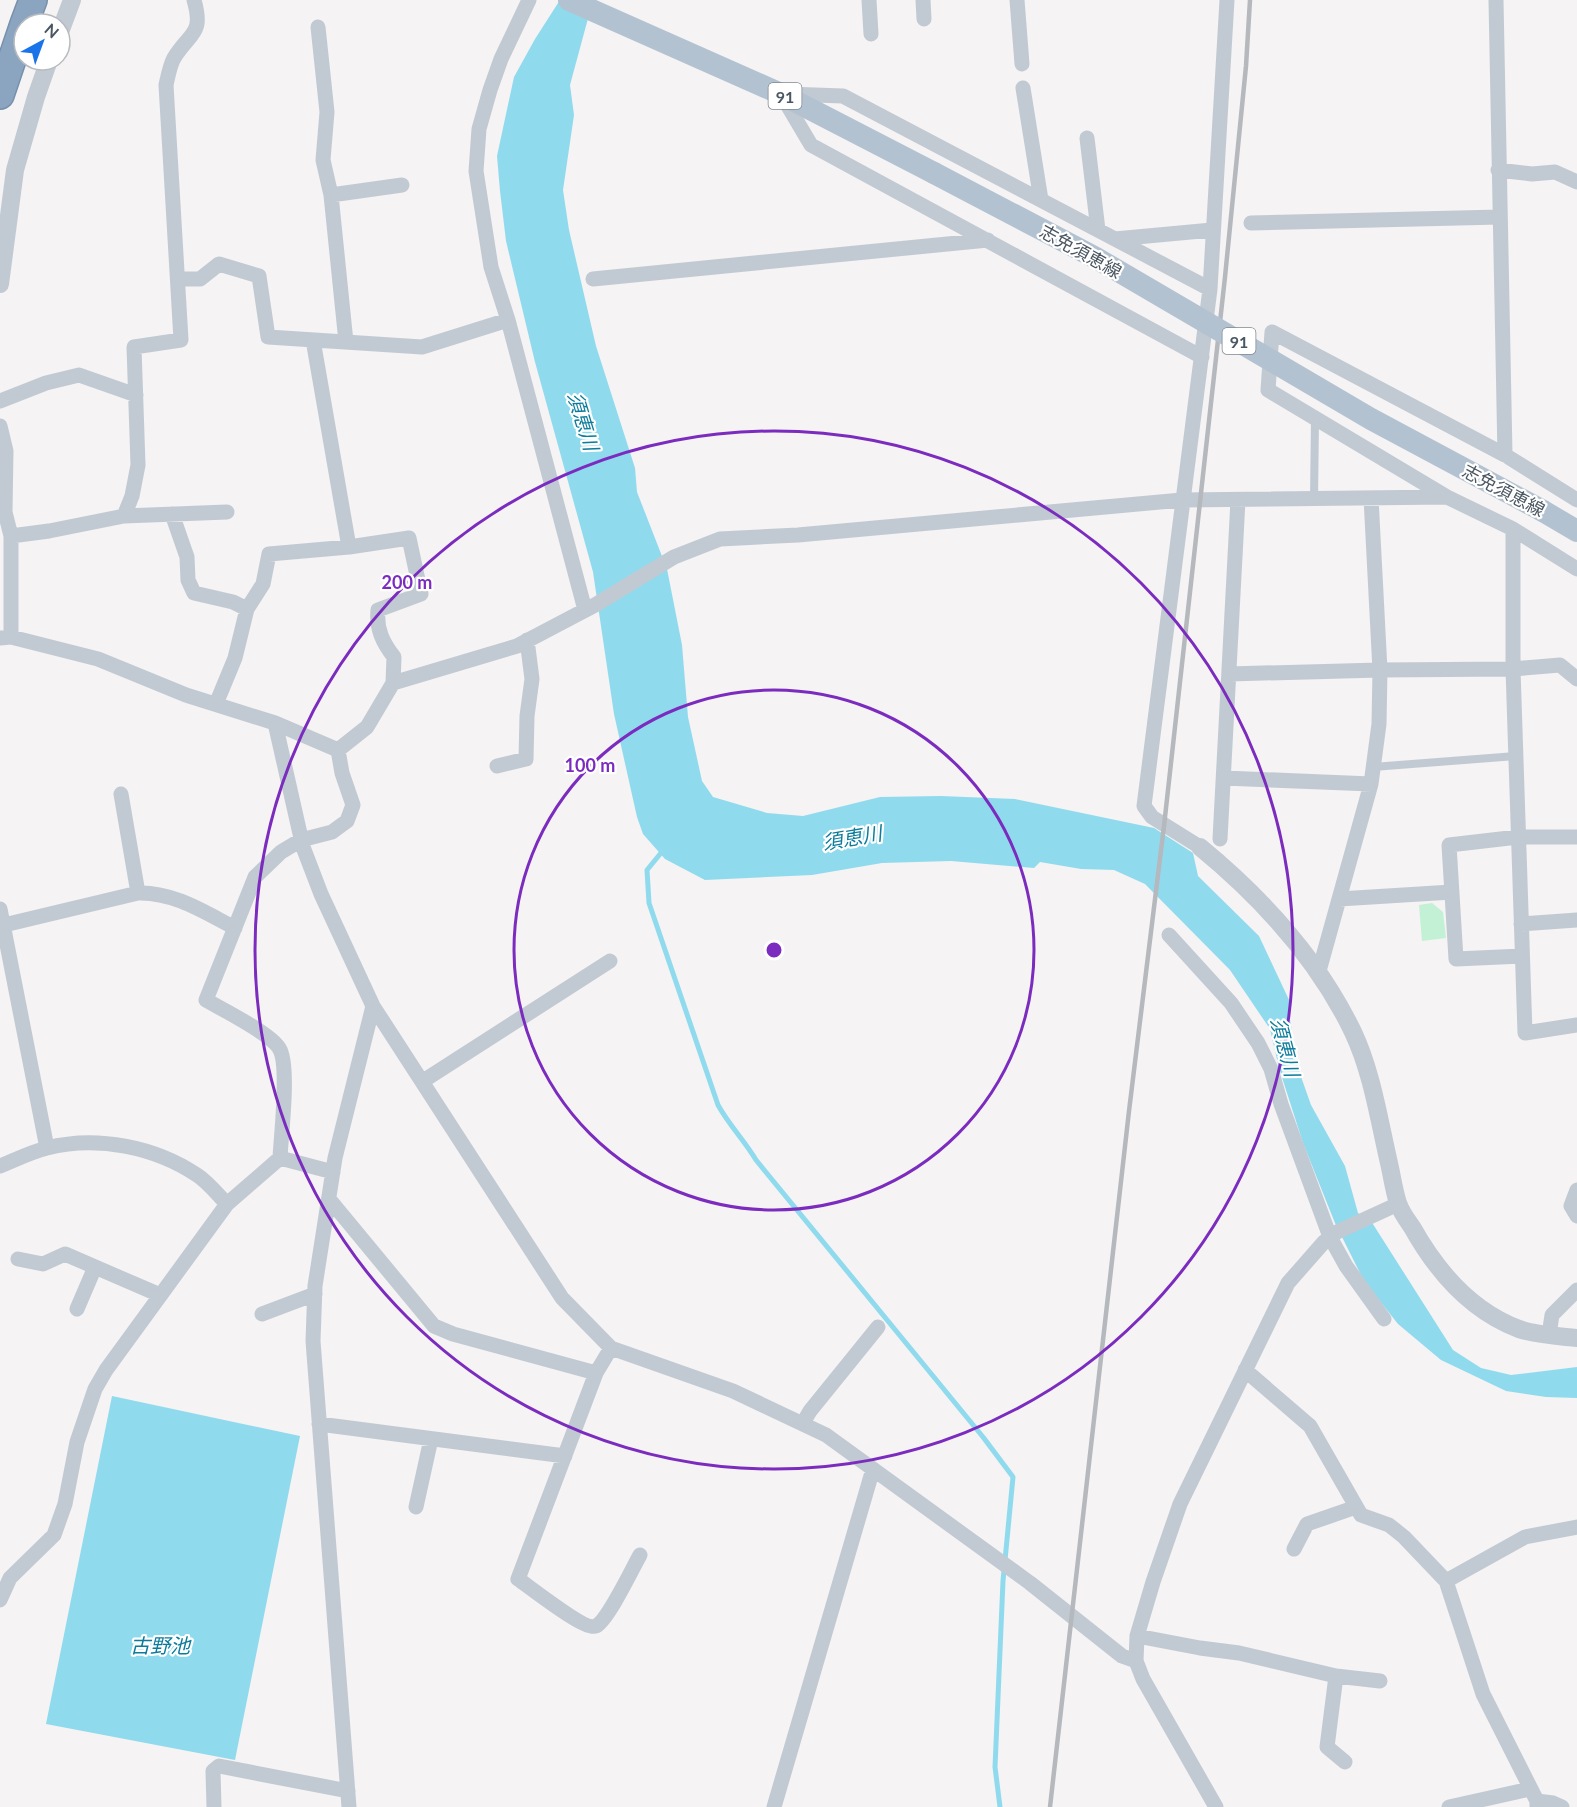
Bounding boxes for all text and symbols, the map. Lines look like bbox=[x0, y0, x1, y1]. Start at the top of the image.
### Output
north arrow bbox=[12, 12, 72, 72]
text: N bbox=[41, 19, 63, 42]
road number: 91 bbox=[768, 83, 802, 109]
street label: 志免須恵線 bbox=[1036, 220, 1126, 282]
road number: 91 bbox=[1222, 328, 1256, 354]
water label: 須恵川 bbox=[564, 389, 605, 455]
street label: 志免須恵線 bbox=[1459, 459, 1549, 521]
text: 200 m bbox=[382, 571, 432, 593]
text: 100 m bbox=[565, 754, 615, 776]
water label: 須恵川 bbox=[820, 820, 886, 854]
centre of rings bbox=[764, 940, 784, 960]
water label: 須恵川 bbox=[1267, 1015, 1306, 1081]
water label: 古野池 bbox=[130, 1633, 192, 1657]

